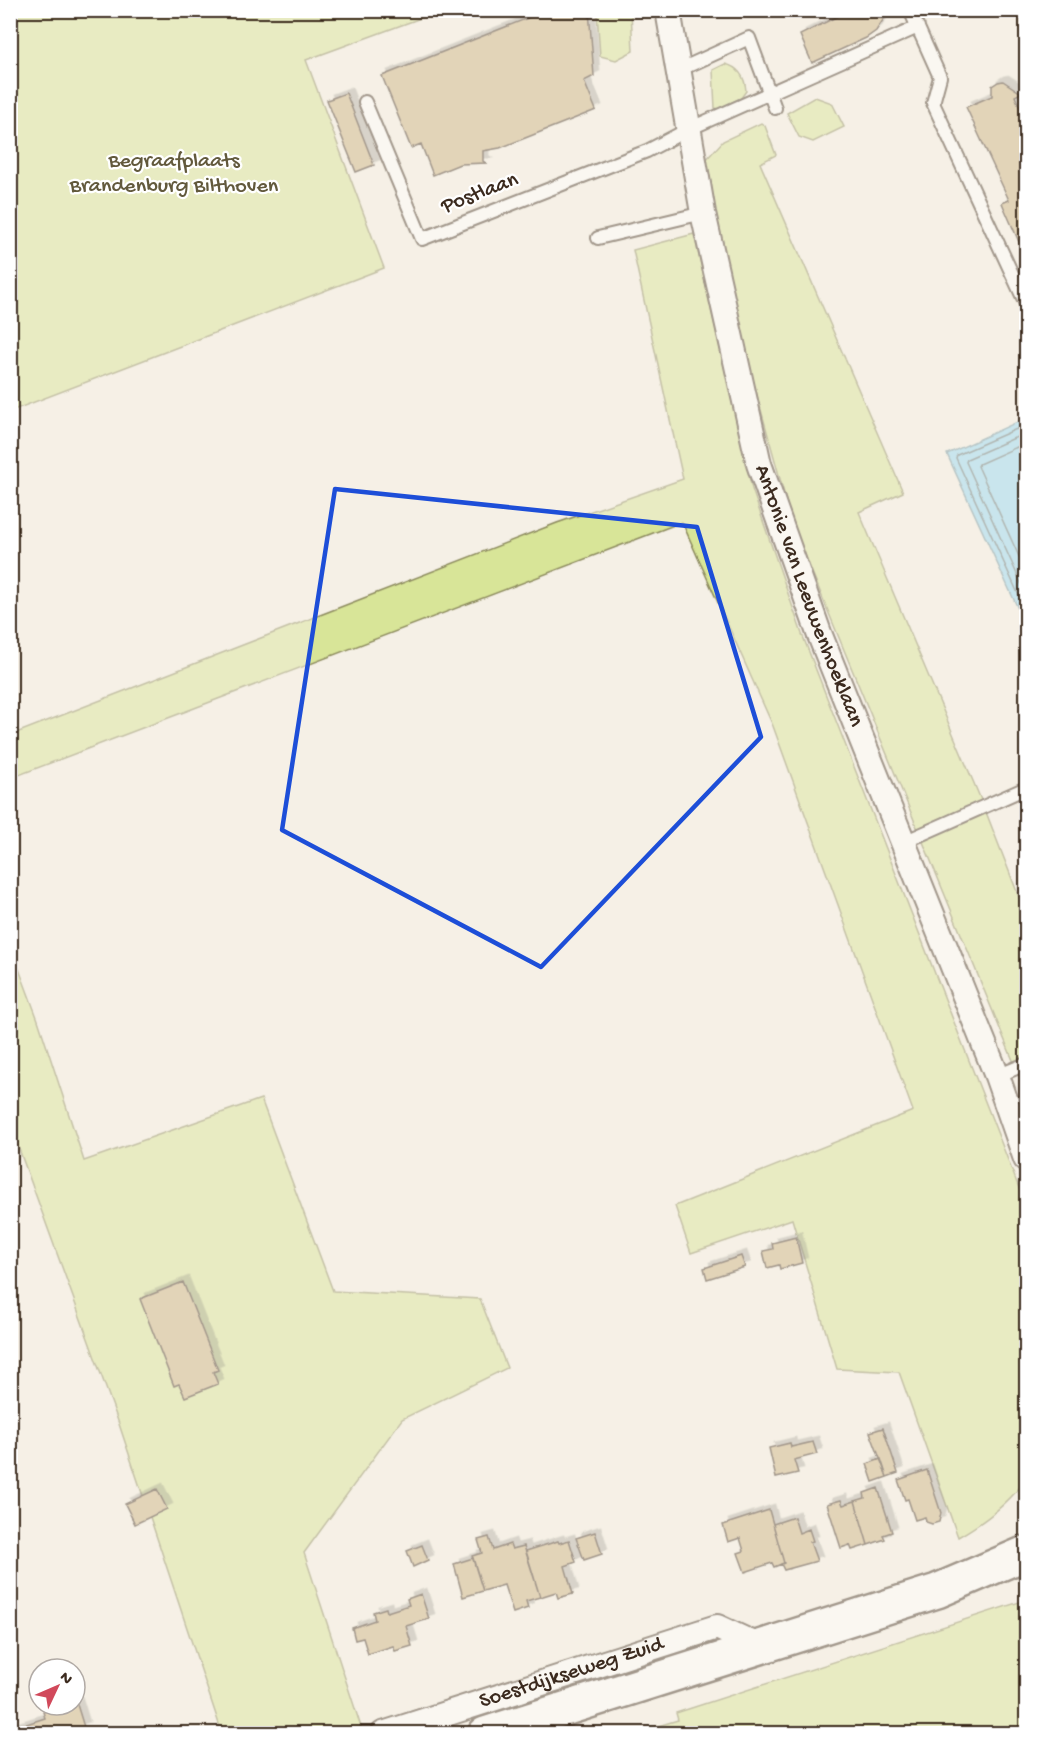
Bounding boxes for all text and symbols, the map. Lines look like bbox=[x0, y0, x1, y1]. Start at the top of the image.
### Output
park label: Begraafplaats Brandenburg Bilthoven bbox=[69, 149, 279, 200]
street label: Postlaan bbox=[437, 167, 523, 221]
street label: Antonie van Leeuwenhoeklaan bbox=[747, 462, 869, 731]
street label: Soestdijkseweg Zuid bbox=[476, 1631, 669, 1715]
north arrow bbox=[27, 1657, 87, 1717]
text: N bbox=[55, 1669, 76, 1690]

